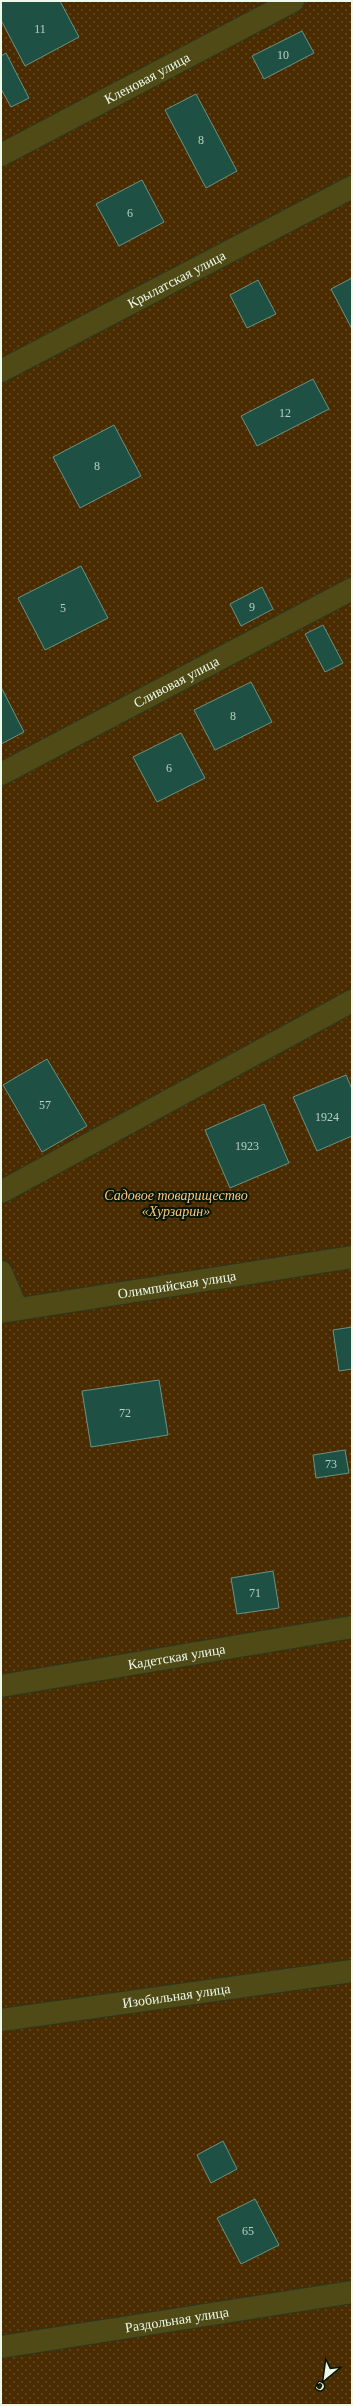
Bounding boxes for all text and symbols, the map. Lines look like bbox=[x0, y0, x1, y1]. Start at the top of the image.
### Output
house number: 11 bbox=[34, 22, 46, 36]
house number: 10 bbox=[277, 48, 289, 62]
street label: Кленовая улица bbox=[102, 49, 193, 107]
house number: 8 bbox=[198, 133, 204, 147]
house number: 6 bbox=[127, 206, 133, 220]
street label: Крылатская улица bbox=[125, 247, 229, 311]
house number: 12 bbox=[279, 406, 291, 420]
house number: 8 bbox=[94, 459, 100, 473]
house number: 9 bbox=[249, 600, 255, 614]
house number: 5 bbox=[60, 601, 66, 615]
street label: Сливовая улица bbox=[131, 653, 222, 711]
house number: 8 bbox=[230, 709, 236, 723]
house number: 6 bbox=[166, 761, 172, 775]
house number: 57 bbox=[39, 1098, 51, 1112]
house number: 1924 bbox=[315, 1110, 339, 1124]
house number: 1923 bbox=[235, 1139, 259, 1153]
park label: Садовое товарищество «Хурзарин» bbox=[104, 1188, 248, 1219]
street label: Олимпийская улица bbox=[117, 1268, 238, 1302]
house number: 72 bbox=[119, 1406, 131, 1420]
house number: 73 bbox=[325, 1457, 337, 1471]
house number: 71 bbox=[249, 1586, 261, 1600]
street label: Кадетская улица bbox=[127, 1641, 227, 1673]
street label: Изобильная улица bbox=[121, 1981, 232, 2011]
house number: 65 bbox=[242, 2224, 254, 2238]
street label: Раздольная улица bbox=[124, 2304, 231, 2335]
north arrow bbox=[305, 2358, 345, 2398]
text: С bbox=[314, 2380, 327, 2394]

